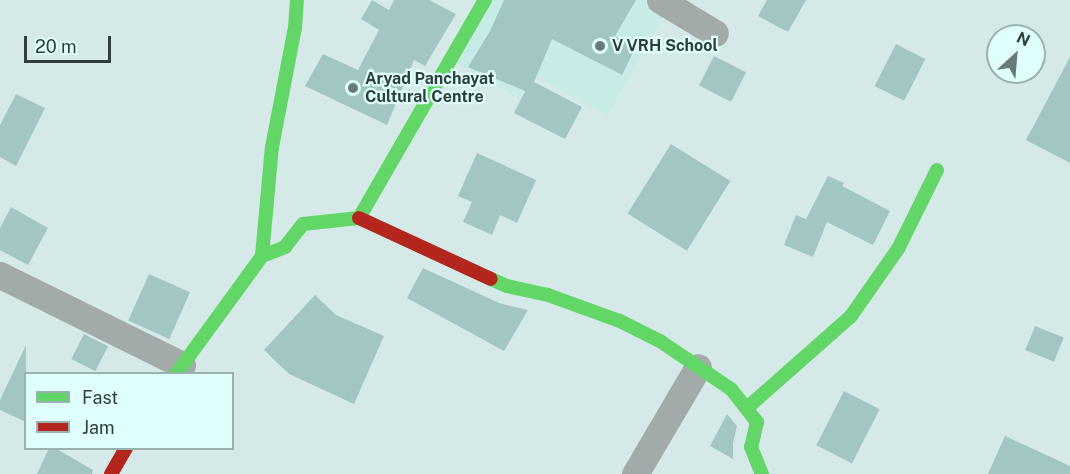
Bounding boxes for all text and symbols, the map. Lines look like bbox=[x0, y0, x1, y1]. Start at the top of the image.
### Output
scale bar bbox=[27, 24, 114, 62]
north arrow bbox=[986, 24, 1046, 84]
text: N bbox=[1013, 28, 1033, 50]
text: 20 m bbox=[35, 36, 77, 57]
place label: V VRH School bbox=[612, 36, 718, 56]
marker: V VRH School bbox=[593, 39, 607, 53]
place label: Aryad Panchayat Cultural Centre bbox=[365, 69, 494, 107]
marker: Aryad Panchayat Cultural Centre bbox=[346, 81, 360, 95]
legend bbox=[24, 372, 234, 450]
text: Fast bbox=[82, 387, 118, 408]
text: Jam bbox=[82, 417, 115, 438]

